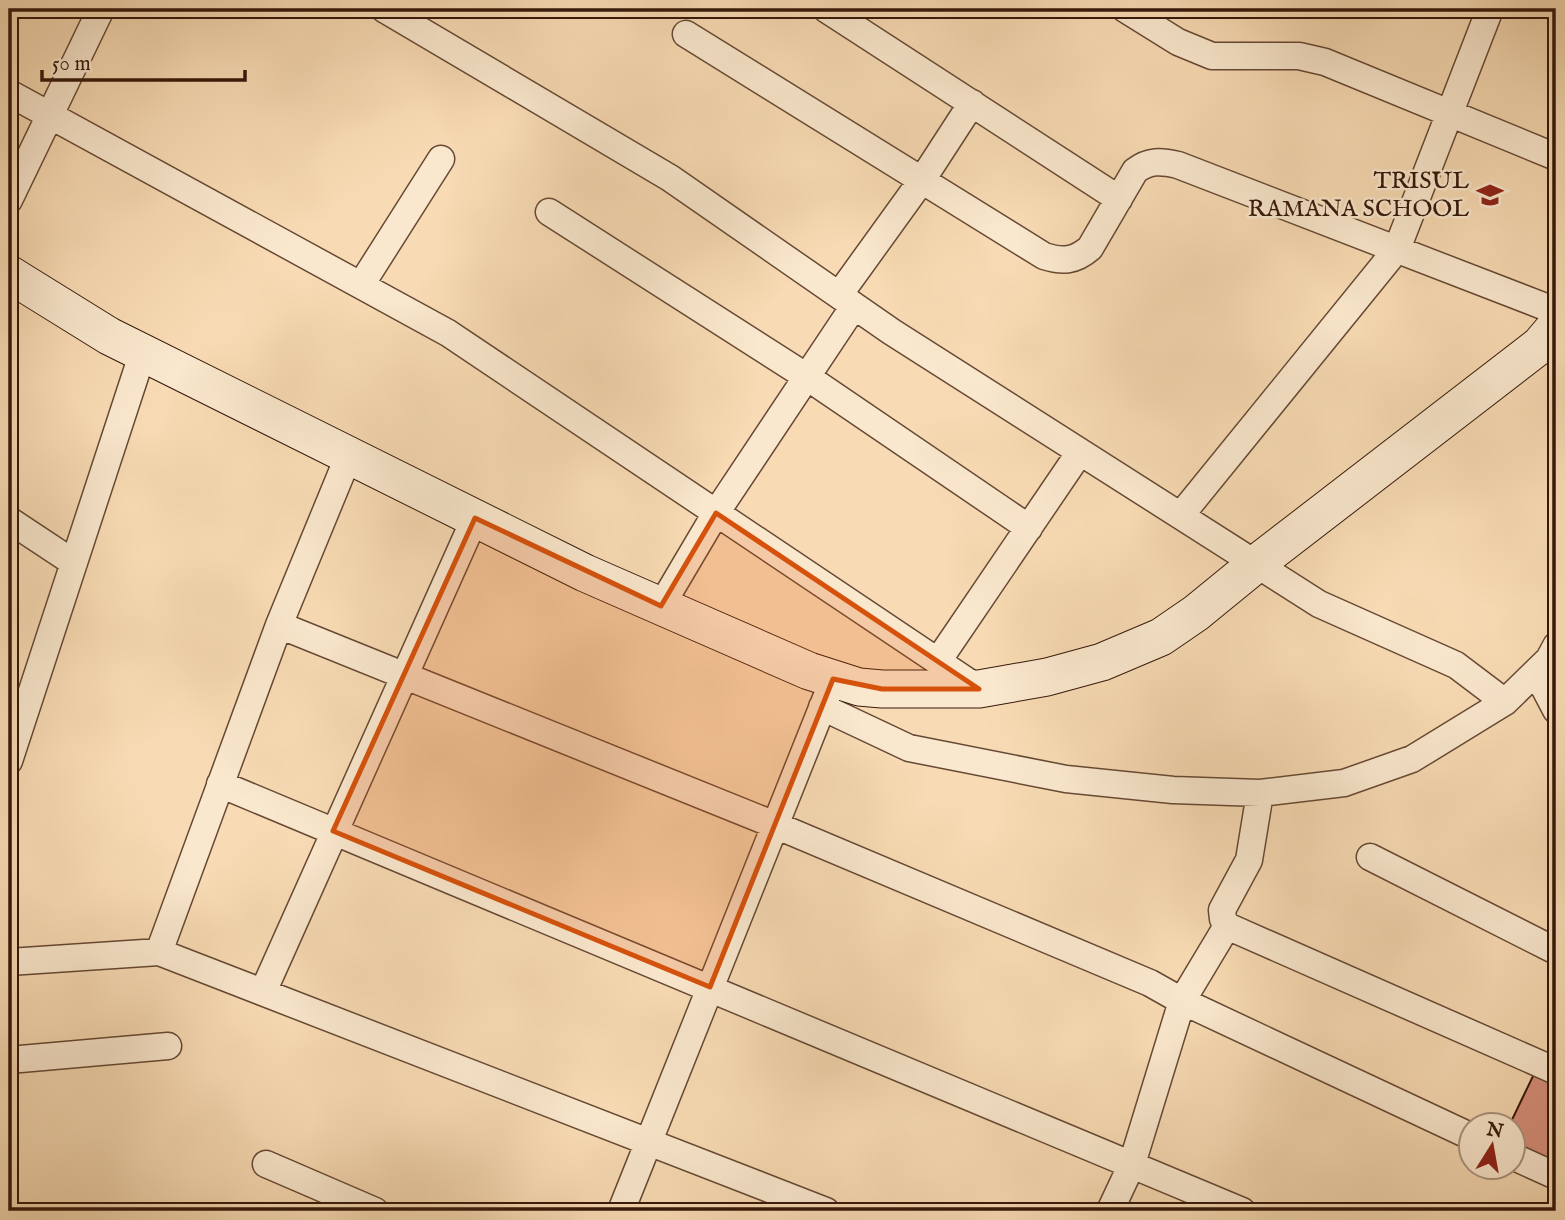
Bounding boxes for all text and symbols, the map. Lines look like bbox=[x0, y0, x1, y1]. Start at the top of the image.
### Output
scale bar bbox=[42, 38, 245, 82]
text: 50 m bbox=[52, 51, 91, 78]
place label: TRISUL RAMANA SCHOOL bbox=[1248, 166, 1470, 225]
school or university icon: TRISUL RAMANA SCHOOL bbox=[1475, 180, 1505, 210]
north arrow bbox=[1456, 1112, 1526, 1182]
text: N bbox=[1484, 1118, 1506, 1145]

